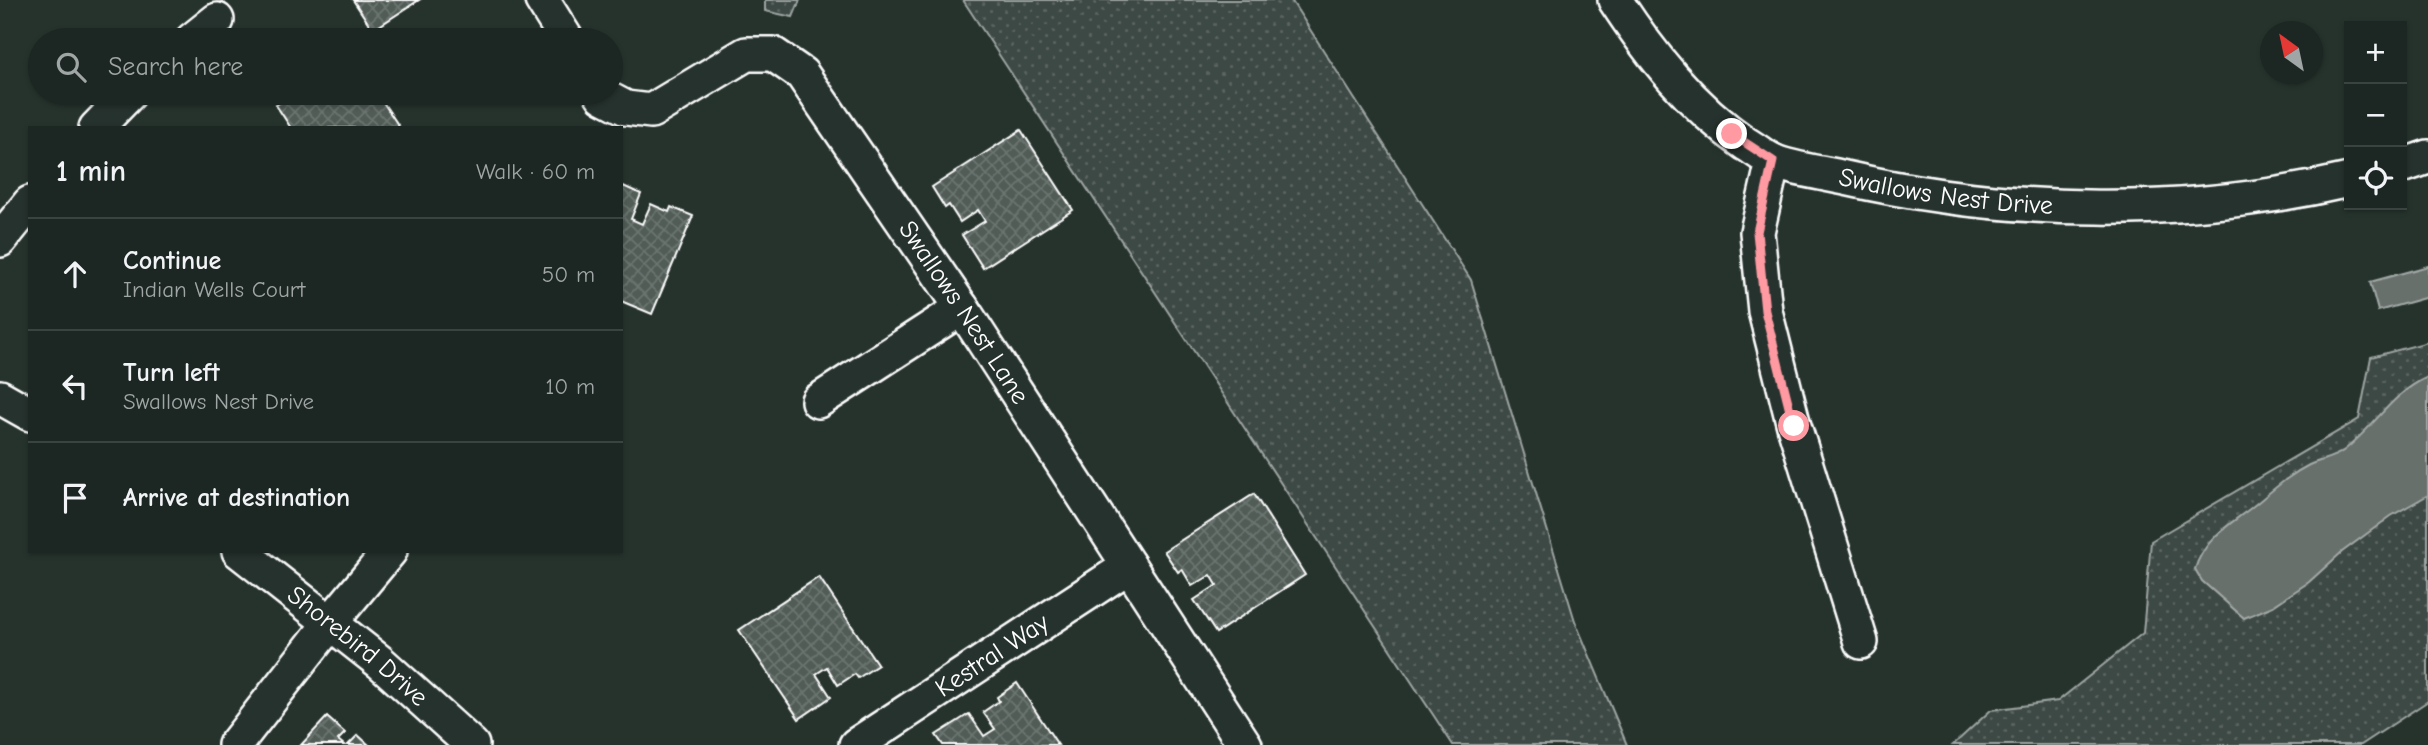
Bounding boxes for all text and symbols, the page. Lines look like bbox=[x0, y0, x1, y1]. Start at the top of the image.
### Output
north arrow bbox=[2260, 21, 2323, 84]
map controls bbox=[2344, 21, 2407, 210]
button: + bbox=[2344, 21, 2407, 84]
search box bbox=[28, 28, 623, 105]
icon: search bbox=[52, 48, 90, 86]
text: Search here bbox=[108, 52, 243, 82]
button: − bbox=[2344, 84, 2407, 147]
route end bbox=[1716, 118, 1747, 149]
button: locate bbox=[2344, 147, 2407, 210]
text: 1 min bbox=[56, 154, 126, 189]
text: Walk · 60 m bbox=[476, 158, 595, 185]
street label: Swallows Nest Drive bbox=[1836, 162, 2054, 221]
street label: Swallows Nest Lane bbox=[892, 215, 1035, 410]
text: Continue bbox=[123, 246, 221, 276]
icon: ahead bbox=[56, 255, 94, 293]
text: 50 m bbox=[542, 261, 595, 288]
text: Indian Wells Court bbox=[123, 276, 305, 303]
text: Turn left bbox=[123, 358, 220, 388]
icon: left bbox=[56, 367, 94, 405]
text: 10 m bbox=[545, 373, 595, 400]
text: Swallows Nest Drive bbox=[123, 388, 314, 415]
route start bbox=[1778, 410, 1809, 441]
icon: arrive bbox=[56, 479, 94, 517]
text: Arrive at destination bbox=[123, 483, 350, 513]
street label: Shorebird Drive bbox=[281, 580, 434, 713]
street label: Kestral Way bbox=[930, 607, 1055, 704]

